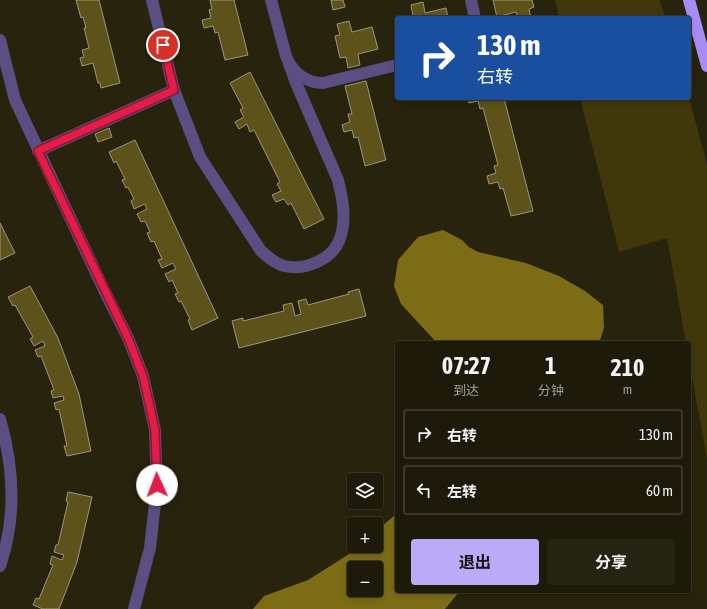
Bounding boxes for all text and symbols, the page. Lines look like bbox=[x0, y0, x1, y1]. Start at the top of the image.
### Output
pin bbox=[146, 28, 180, 62]
text: 130 m bbox=[477, 29, 540, 61]
icon: right bbox=[411, 32, 463, 84]
icon: arrive bbox=[152, 34, 174, 56]
text: 右转 bbox=[477, 66, 513, 87]
text: 07:27 bbox=[442, 352, 491, 379]
text: 1 bbox=[545, 352, 556, 379]
text: 210 bbox=[610, 354, 644, 381]
text: m bbox=[623, 382, 632, 397]
text: 到达 bbox=[453, 383, 479, 398]
text: 分钟 bbox=[538, 383, 564, 398]
icon: right bbox=[413, 423, 435, 445]
text: 130 m bbox=[639, 426, 673, 443]
text: 右转 bbox=[447, 427, 477, 444]
position arrow bbox=[136, 464, 178, 506]
map controls bbox=[347, 473, 383, 597]
button: layers bbox=[347, 473, 383, 509]
icon: left bbox=[413, 479, 435, 501]
text: 60 m bbox=[646, 482, 673, 499]
text: 左转 bbox=[447, 483, 477, 500]
button: + bbox=[347, 517, 383, 553]
button: 退出 bbox=[411, 539, 539, 585]
button: 分享 bbox=[547, 539, 675, 585]
button: − bbox=[347, 561, 383, 597]

